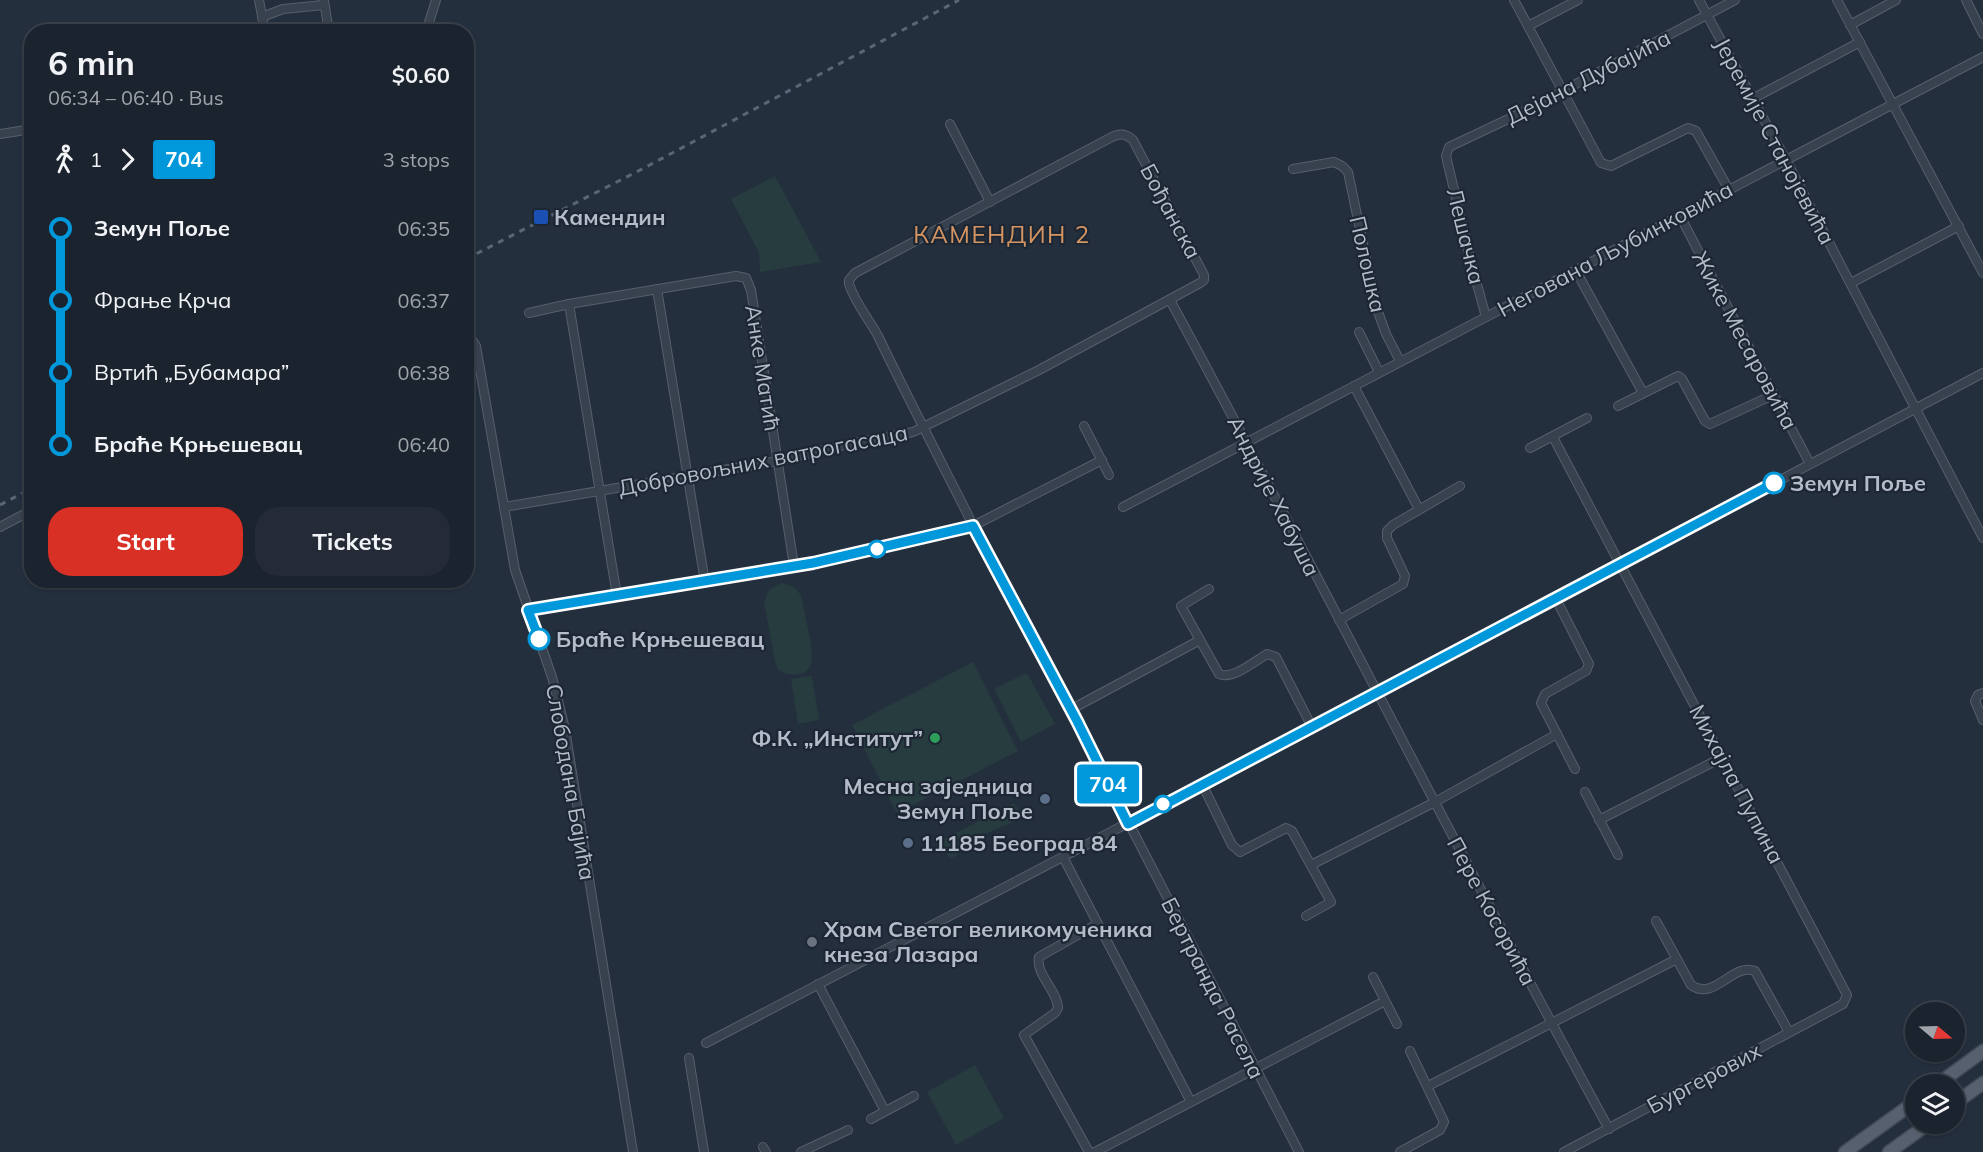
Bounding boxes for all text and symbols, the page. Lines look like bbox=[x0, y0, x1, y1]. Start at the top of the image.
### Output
street label: Дејана Дубајића bbox=[1501, 23, 1675, 131]
street label: Јеремије Станојевића bbox=[1709, 33, 1841, 249]
text: 6 min bbox=[48, 42, 135, 83]
text: $0.60 bbox=[392, 61, 450, 89]
text: 06:34 – 06:40 · Bus bbox=[48, 85, 224, 110]
icon: walk bbox=[48, 143, 81, 176]
icon: forward bbox=[111, 143, 144, 176]
text: 704 bbox=[165, 146, 203, 172]
text: 1 bbox=[90, 147, 102, 172]
text: 3 stops bbox=[383, 147, 450, 172]
street label: Бођанска bbox=[1134, 159, 1208, 263]
street label: Негована Љубинковића bbox=[1492, 175, 1738, 323]
street label: Лешачка bbox=[1441, 185, 1491, 287]
place label: Камендин bbox=[554, 203, 666, 231]
marker: Камендин bbox=[532, 208, 550, 226]
street label: Полошка bbox=[1343, 213, 1393, 315]
text: Земун Поље bbox=[94, 214, 230, 242]
text: 06:35 bbox=[397, 216, 450, 241]
district label: КАМЕНДИН 2 bbox=[913, 219, 1091, 249]
street label: Жике Месаровића bbox=[1686, 246, 1804, 434]
text: Фрање Крча bbox=[94, 286, 231, 314]
text: 06:37 bbox=[397, 288, 450, 313]
street label: Анке Матић bbox=[739, 303, 787, 433]
text: Вртић „Бубамара” bbox=[94, 358, 289, 386]
text: 06:38 bbox=[397, 360, 450, 385]
street label: Андрије Хабуша bbox=[1222, 411, 1326, 581]
street label: Добровољних ватрогасаца bbox=[616, 418, 910, 502]
text: Браће Крњешевац bbox=[94, 430, 302, 458]
text: 06:40 bbox=[397, 432, 450, 457]
place label: Земун Поље bbox=[1790, 469, 1926, 497]
marker: Земун Поље bbox=[1763, 472, 1785, 494]
button: Start bbox=[48, 507, 243, 576]
button: Tickets bbox=[255, 507, 450, 576]
unlabelled marker bbox=[868, 540, 886, 558]
place label: Браће Крњешевац bbox=[556, 625, 764, 653]
marker: Браће Крњешевац bbox=[528, 628, 550, 650]
street label: Слободана Бајића bbox=[540, 682, 602, 882]
street label: Михајла Пупина bbox=[1683, 700, 1791, 868]
place label: Ф.К. „Институт” bbox=[751, 724, 923, 752]
marker: Ф.К. „Институт” bbox=[928, 731, 942, 745]
line badge: 704 bbox=[1074, 764, 1142, 804]
text: 704 bbox=[1089, 771, 1127, 797]
place label: Месна заједница Земун Поље bbox=[844, 772, 1033, 825]
marker: Месна заједница Земун Поље bbox=[1038, 792, 1052, 806]
unlabelled marker bbox=[1154, 795, 1172, 813]
place label: 11185 Београд 84 bbox=[920, 829, 1117, 857]
street label: Пере Косорића bbox=[1441, 832, 1543, 990]
marker: 11185 Београд 84 bbox=[901, 836, 915, 850]
street label: Бертранда Расела bbox=[1155, 892, 1271, 1084]
place label: Храм Светог великомученика кнеза Лазара bbox=[823, 915, 1153, 968]
marker: Храм Светог великомученика кнеза Лазара bbox=[805, 935, 819, 949]
north arrow bbox=[1905, 1002, 1965, 1062]
map controls bbox=[1905, 1002, 1965, 1134]
street label: Бургерових bbox=[1642, 1036, 1766, 1120]
button: layers bbox=[1905, 1074, 1965, 1134]

